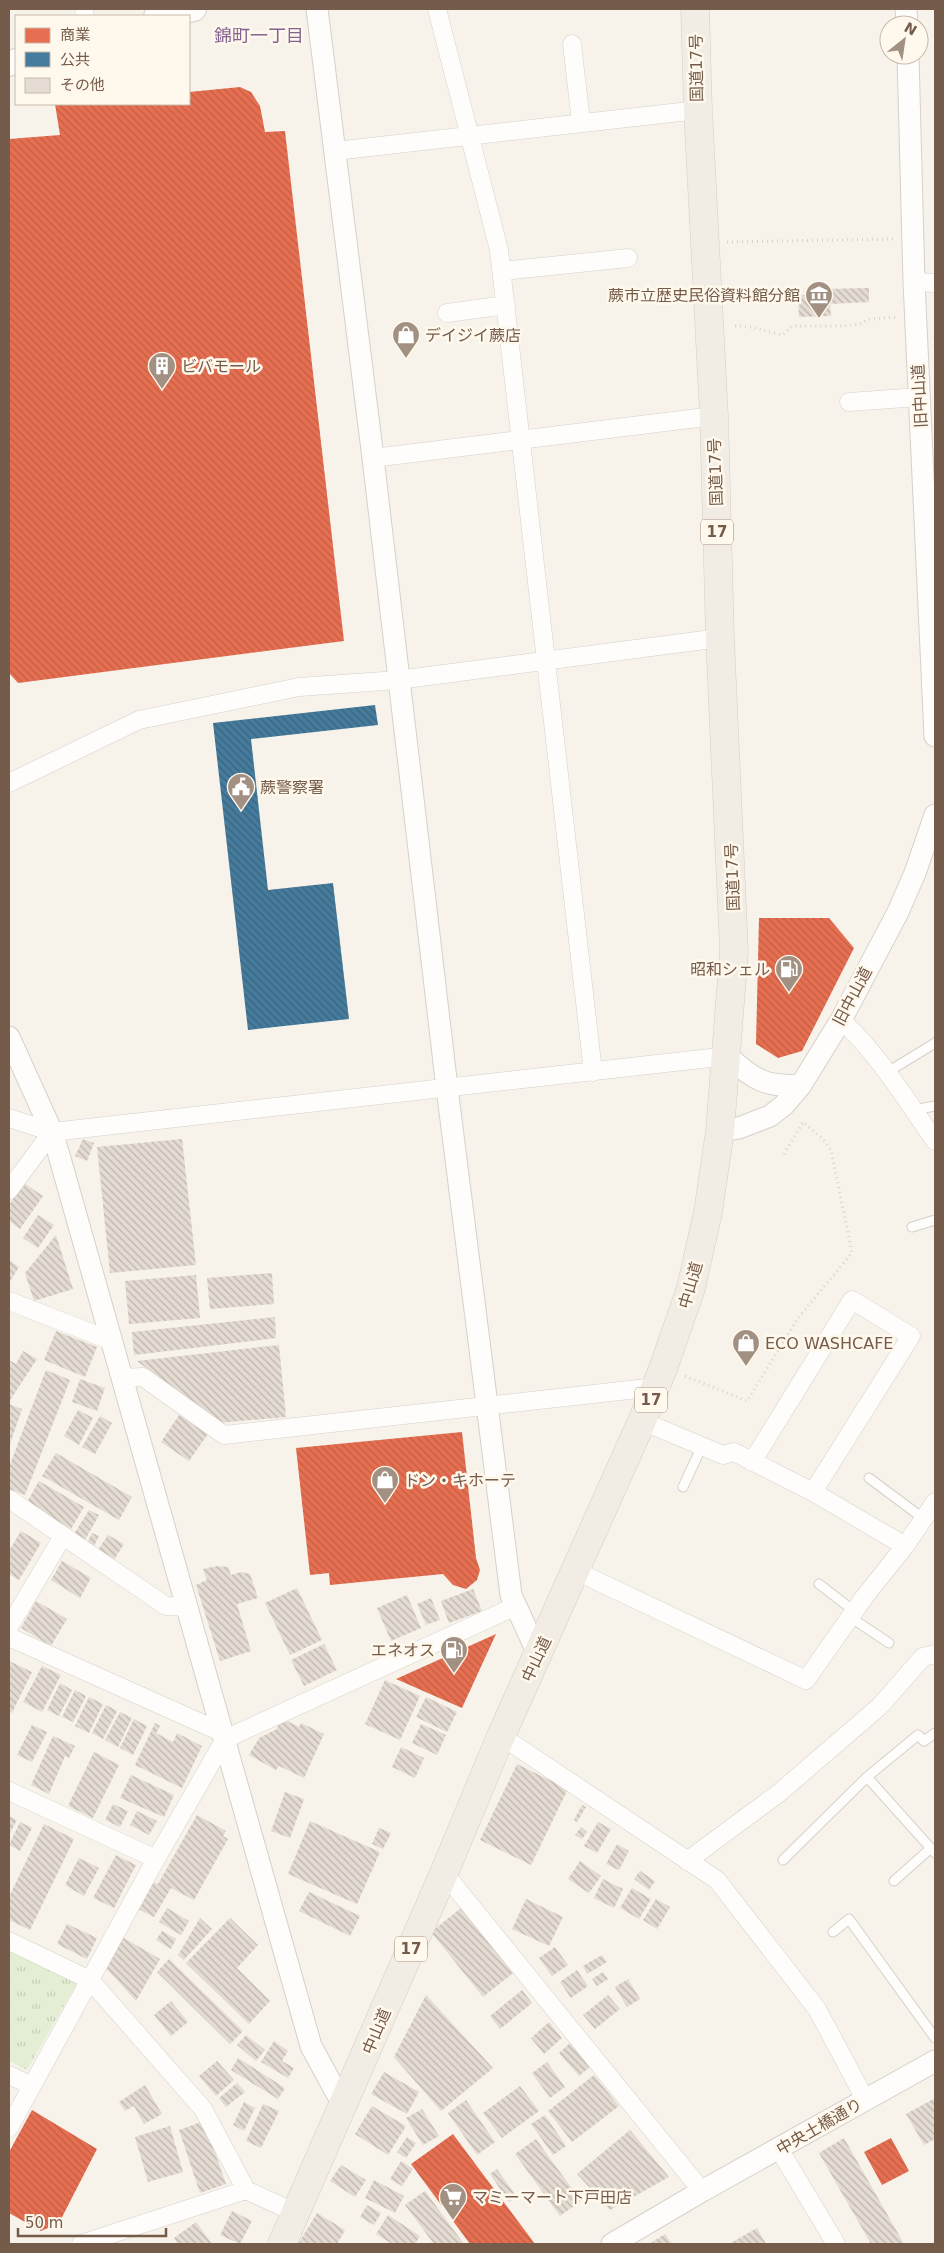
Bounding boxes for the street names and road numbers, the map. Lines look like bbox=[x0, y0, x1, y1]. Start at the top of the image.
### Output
street label: 国道17号 bbox=[686, 34, 707, 102]
street label: 旧中山道 bbox=[908, 364, 931, 428]
street label: 国道17号 bbox=[705, 437, 726, 506]
road number: 17 bbox=[701, 520, 733, 544]
street label: 国道17号 bbox=[722, 842, 743, 911]
street label: 旧中山道 bbox=[829, 964, 876, 1029]
street label: 中山道 bbox=[675, 1259, 706, 1311]
road number: 17 bbox=[635, 1388, 667, 1412]
street label: 中山道 bbox=[518, 1633, 555, 1685]
road number: 17 bbox=[395, 1936, 427, 1962]
street label: 中山道 bbox=[358, 2005, 395, 2057]
street label: 中央土橋通り bbox=[773, 2094, 866, 2159]

